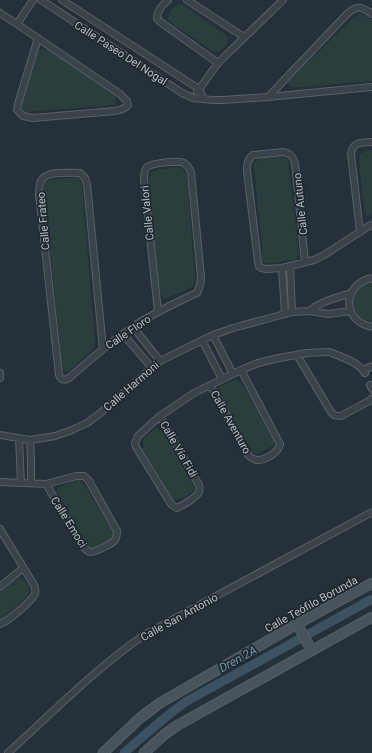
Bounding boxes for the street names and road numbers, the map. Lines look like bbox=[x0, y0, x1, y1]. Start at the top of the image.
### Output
street label: Calle Paseo Del Nogal bbox=[72, 19, 169, 88]
street label: Calle Autuno bbox=[291, 172, 310, 236]
street label: Calle Valori bbox=[138, 185, 157, 241]
street label: Calle Frateo bbox=[34, 191, 53, 251]
street label: Calle Floro bbox=[103, 312, 153, 352]
street label: Calle Harmoni bbox=[101, 359, 162, 414]
street label: Calle Aventuro bbox=[208, 388, 253, 456]
street label: Calle Vía Fidi bbox=[157, 419, 200, 480]
street label: Calle Emoci bbox=[48, 494, 89, 550]
street label: Calle Teófilo Borunda bbox=[263, 574, 360, 635]
street label: Calle San Antonio bbox=[138, 591, 220, 644]

